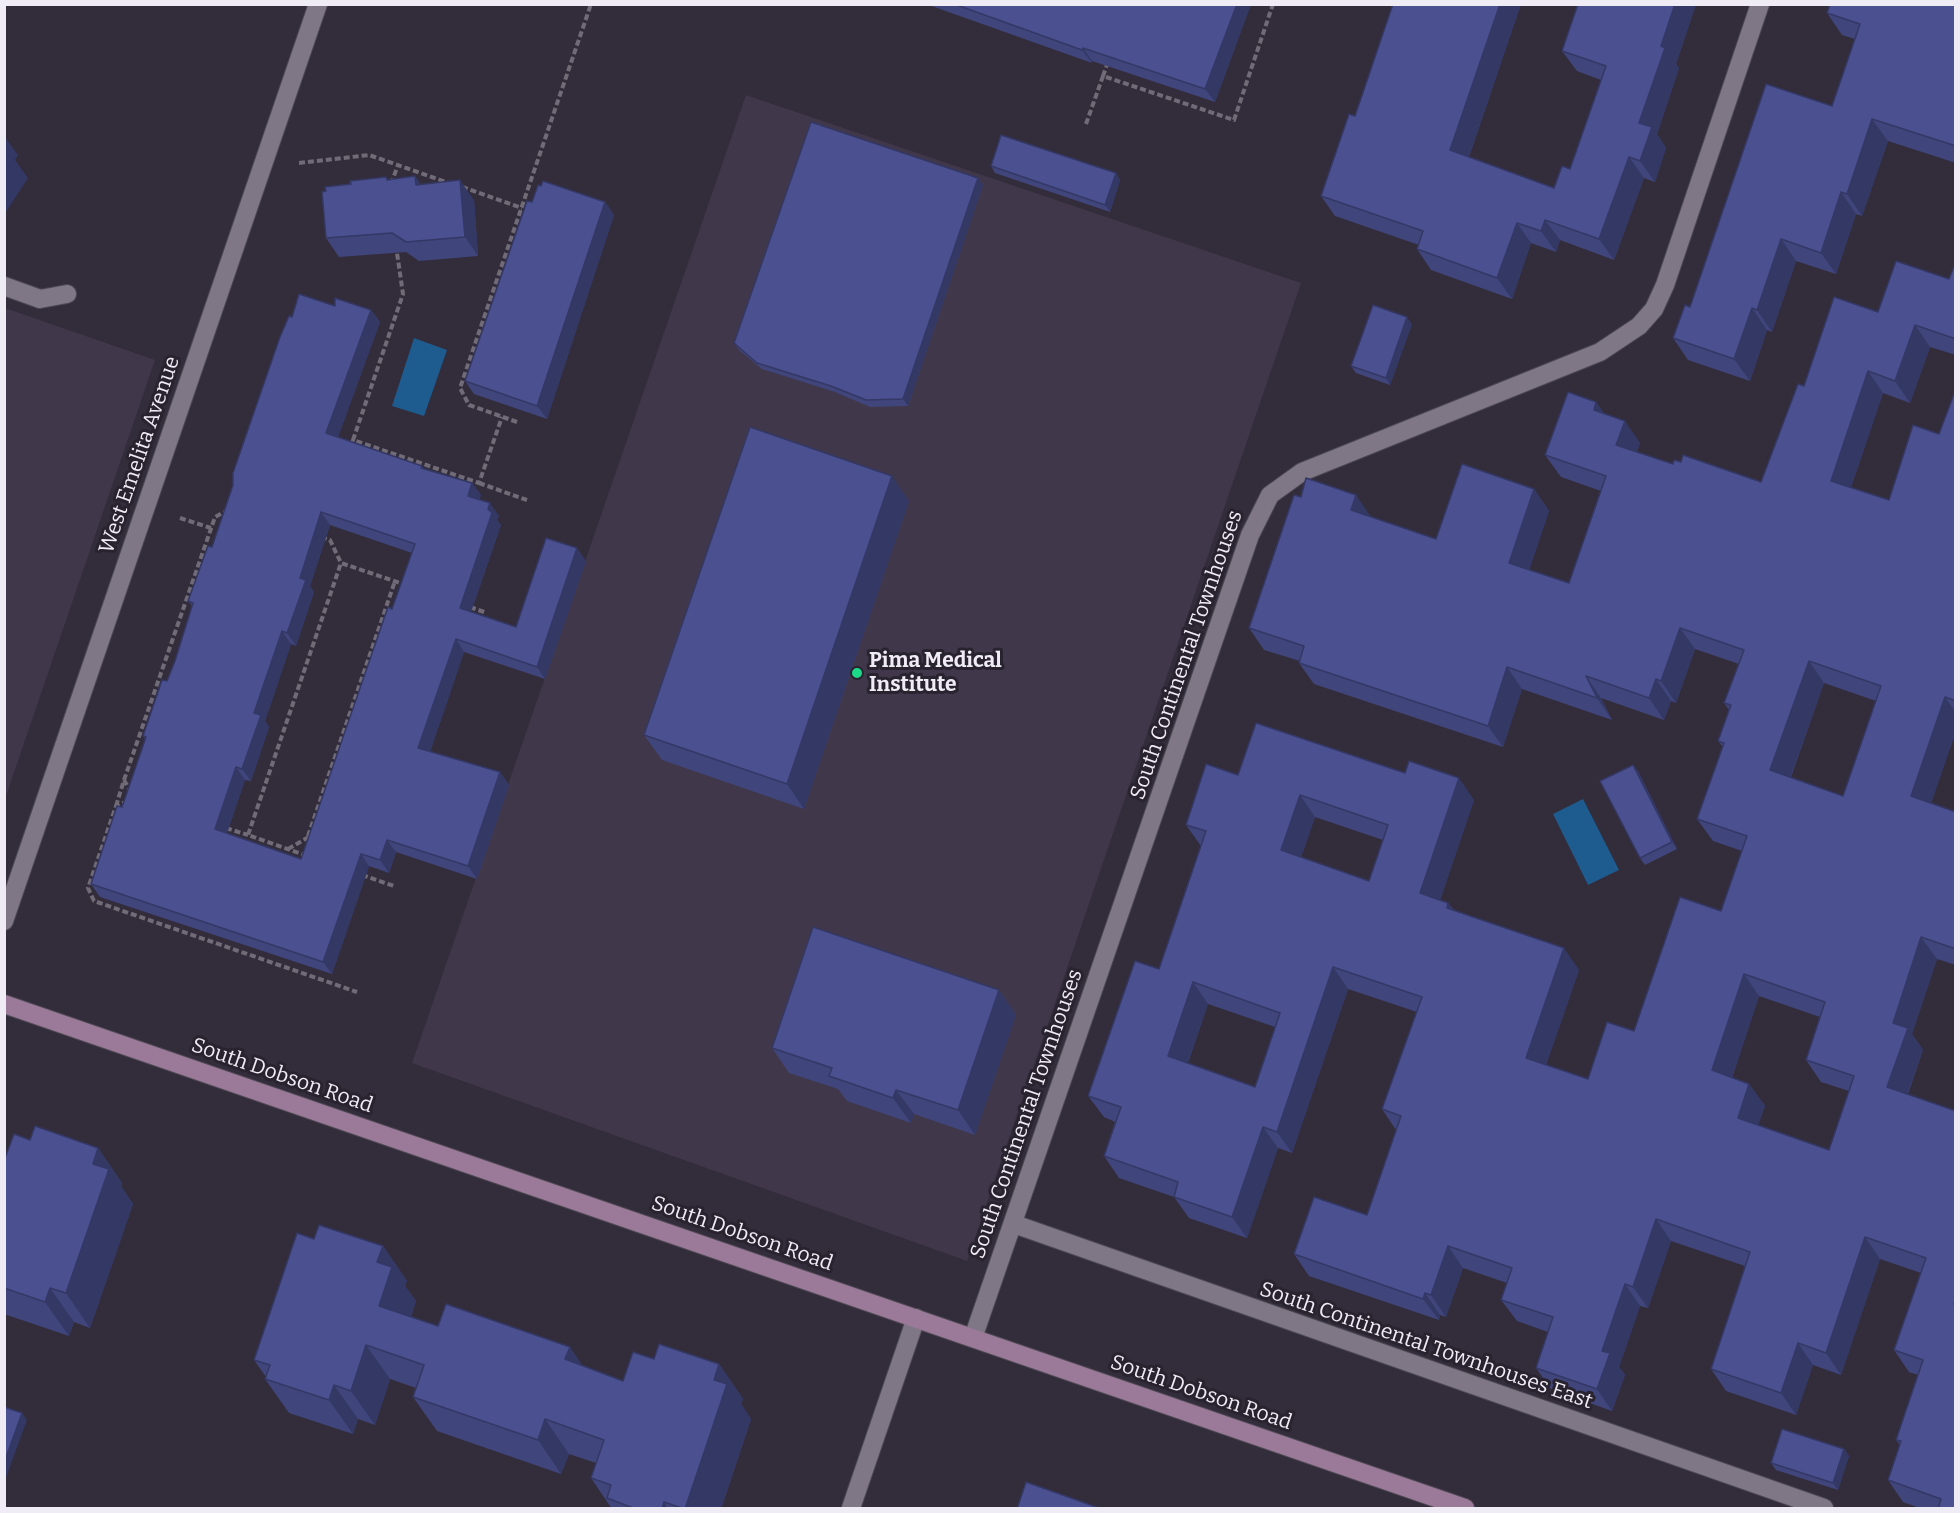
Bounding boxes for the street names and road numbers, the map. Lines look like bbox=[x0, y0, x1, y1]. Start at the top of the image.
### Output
street label: West Emelita Avenue bbox=[94, 353, 186, 557]
street label: South Continental Townhouses bbox=[1126, 507, 1248, 803]
street label: South Continental Townhouses bbox=[966, 966, 1088, 1262]
street label: South Dobson Road bbox=[188, 1033, 376, 1119]
street label: South Dobson Road bbox=[648, 1191, 836, 1277]
street label: South Continental Townhouses East bbox=[1256, 1277, 1596, 1415]
street label: South Dobson Road bbox=[1107, 1350, 1295, 1436]

